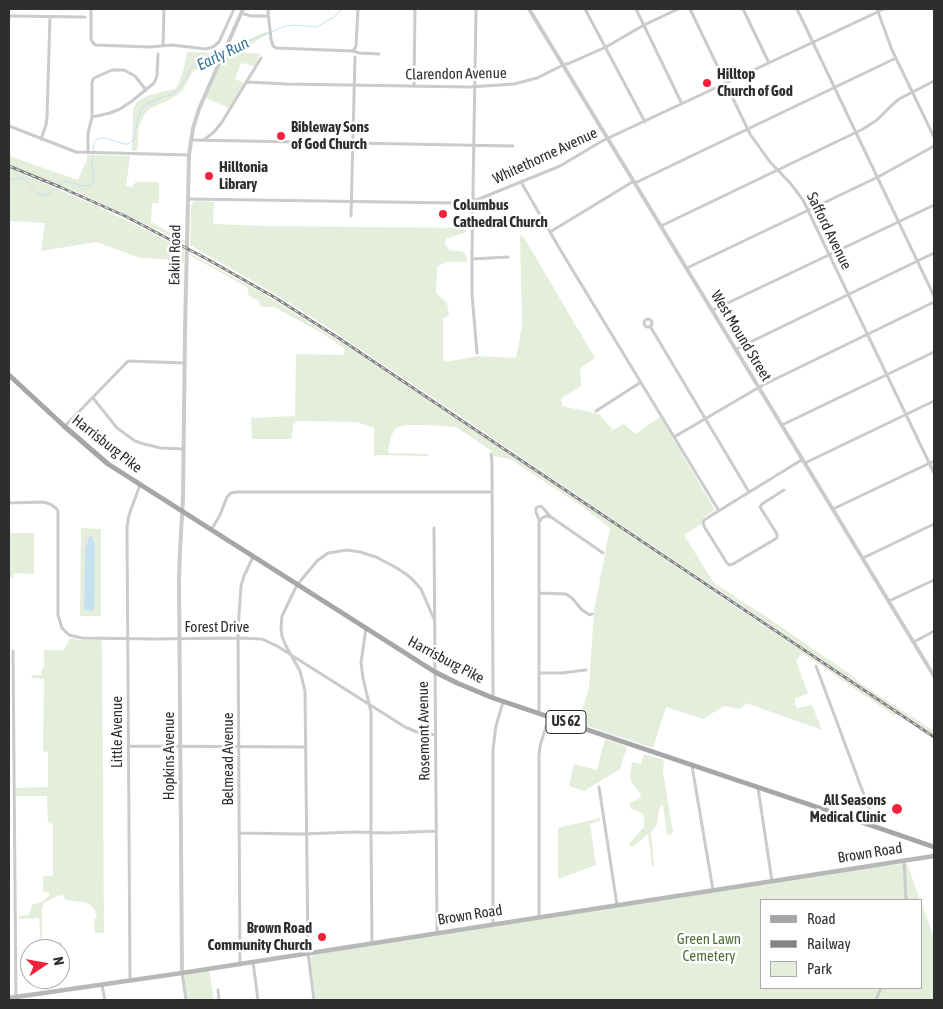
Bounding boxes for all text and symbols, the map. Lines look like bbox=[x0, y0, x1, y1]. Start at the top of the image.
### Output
water label: Early Run bbox=[194, 33, 252, 75]
street label: Clarendon Avenue bbox=[405, 64, 507, 84]
place label: Hilltop Church of God bbox=[717, 65, 793, 100]
marker: Hilltop Church of God bbox=[701, 77, 713, 89]
place label: Bibleway Sons of God Church bbox=[291, 118, 369, 153]
street label: Whitethorne Avenue bbox=[490, 124, 600, 188]
marker: Bibleway Sons of God Church bbox=[275, 130, 287, 142]
place label: Hilltonia Library bbox=[219, 158, 268, 193]
marker: Hilltonia Library bbox=[203, 170, 215, 182]
street label: Safford Avenue bbox=[803, 190, 855, 272]
place label: Columbus Cathedral Church bbox=[453, 196, 548, 231]
marker: Columbus Cathedral Church bbox=[437, 208, 449, 220]
street label: Eakin Road bbox=[165, 224, 185, 286]
street label: West Mound Street bbox=[707, 287, 775, 385]
street label: Harrisburg Pike bbox=[68, 411, 146, 477]
street label: Forest Drive bbox=[185, 618, 249, 636]
street label: Harrisburg Pike bbox=[405, 632, 487, 688]
street label: Rosemont Avenue bbox=[414, 681, 434, 781]
street label: Little Avenue bbox=[108, 696, 126, 768]
road number: US 62 bbox=[546, 710, 586, 734]
street label: Hopkins Avenue bbox=[160, 712, 178, 800]
street label: Belmead Avenue bbox=[219, 712, 237, 806]
place label: All Seasons Medical Clinic bbox=[810, 791, 886, 826]
marker: All Seasons Medical Clinic bbox=[890, 802, 904, 816]
street label: Brown Road bbox=[836, 839, 904, 867]
legend bbox=[760, 899, 923, 989]
street label: Brown Road bbox=[436, 901, 504, 929]
text: Road bbox=[807, 910, 836, 927]
place label: Brown Road Community Church bbox=[208, 919, 312, 954]
park label: Green Lawn Cemetery bbox=[677, 930, 741, 965]
marker: Brown Road Community Church bbox=[316, 931, 328, 943]
text: Railway bbox=[807, 935, 851, 952]
north arrow bbox=[20, 939, 70, 989]
text: N bbox=[50, 955, 67, 967]
text: Park bbox=[807, 960, 832, 977]

